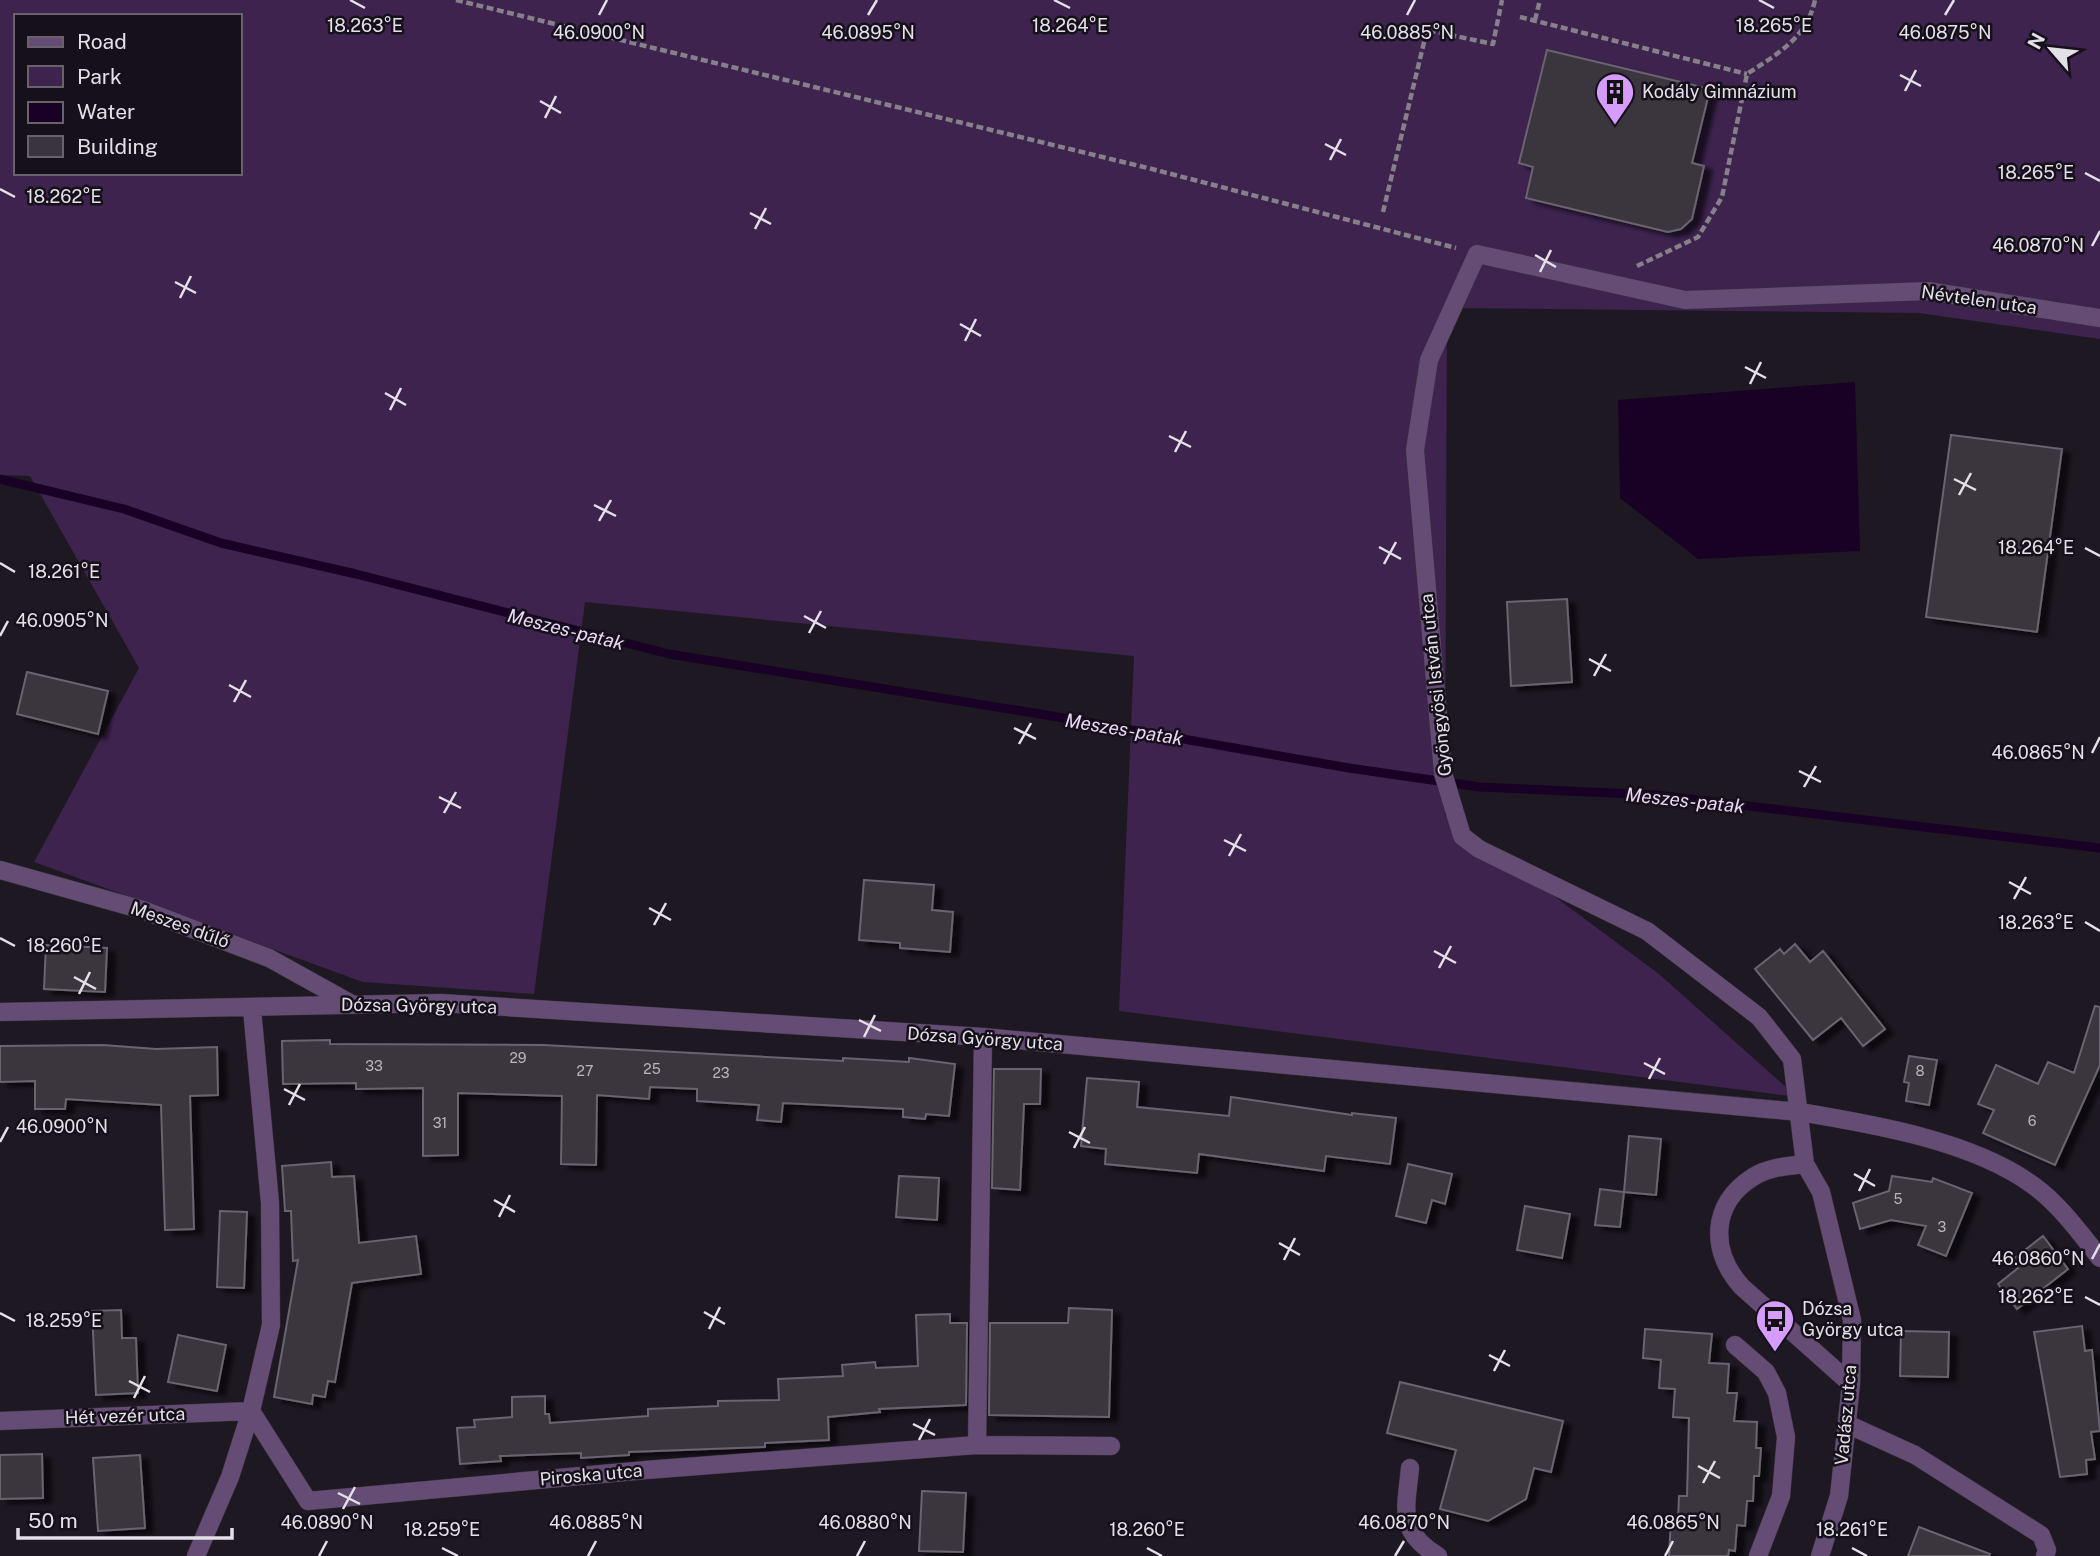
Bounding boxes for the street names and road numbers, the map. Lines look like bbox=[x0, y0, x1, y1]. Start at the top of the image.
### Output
street label: Névtelen utca bbox=[1920, 281, 2038, 318]
street label: Gyöngyösi István utca bbox=[1415, 593, 1456, 777]
street label: Meszes dűlő bbox=[128, 897, 232, 952]
street label: Dózsa György utca bbox=[341, 994, 497, 1017]
street label: Dózsa György utca bbox=[906, 1023, 1064, 1054]
street label: Vadász utca bbox=[1831, 1364, 1860, 1466]
street label: Hét vezér utca bbox=[64, 1403, 186, 1428]
street label: Piroska utca bbox=[539, 1460, 643, 1489]

